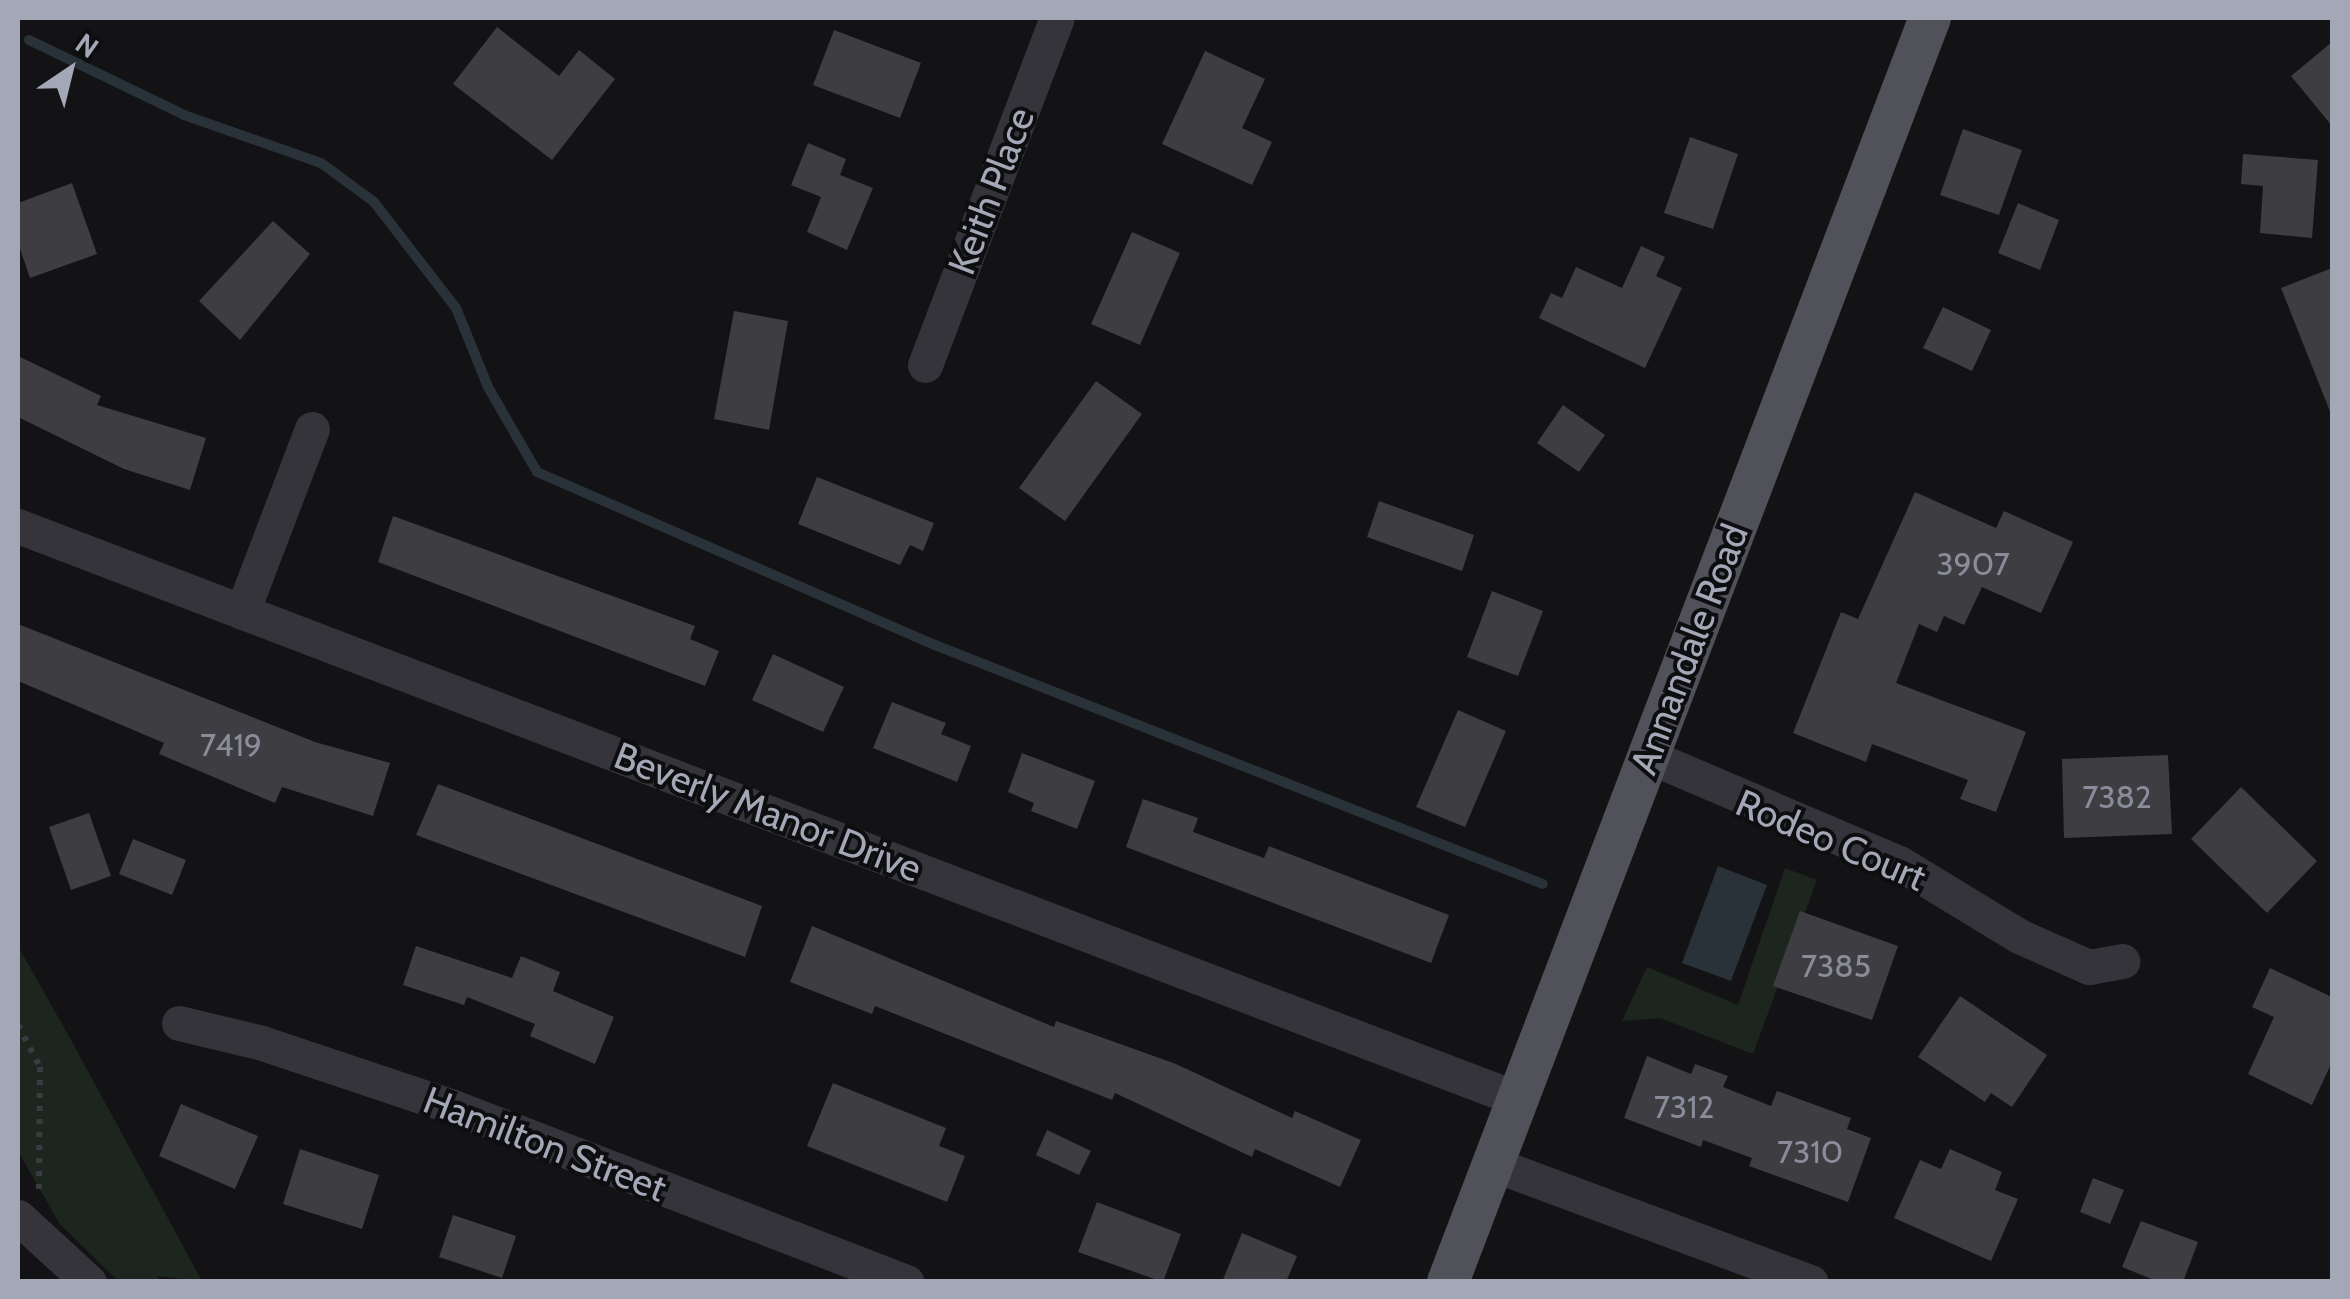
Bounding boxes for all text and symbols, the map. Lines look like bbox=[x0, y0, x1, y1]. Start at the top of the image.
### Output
north arrow bbox=[20, 20, 120, 120]
text: N bbox=[69, 26, 105, 65]
street label: Keith Place bbox=[938, 101, 1044, 281]
street label: Annandale Road bbox=[1620, 518, 1758, 780]
house number: 3907 bbox=[1936, 545, 2010, 583]
house number: 7419 bbox=[200, 726, 262, 764]
street label: Beverly Manor Drive bbox=[608, 732, 928, 892]
house number: 7382 bbox=[2082, 778, 2152, 816]
street label: Rodeo Court bbox=[1729, 780, 1933, 900]
house number: 7385 bbox=[1801, 947, 1871, 985]
street label: Hamilton Street bbox=[417, 1077, 673, 1211]
house number: 7312 bbox=[1654, 1088, 1714, 1126]
house number: 7310 bbox=[1777, 1133, 1843, 1171]

